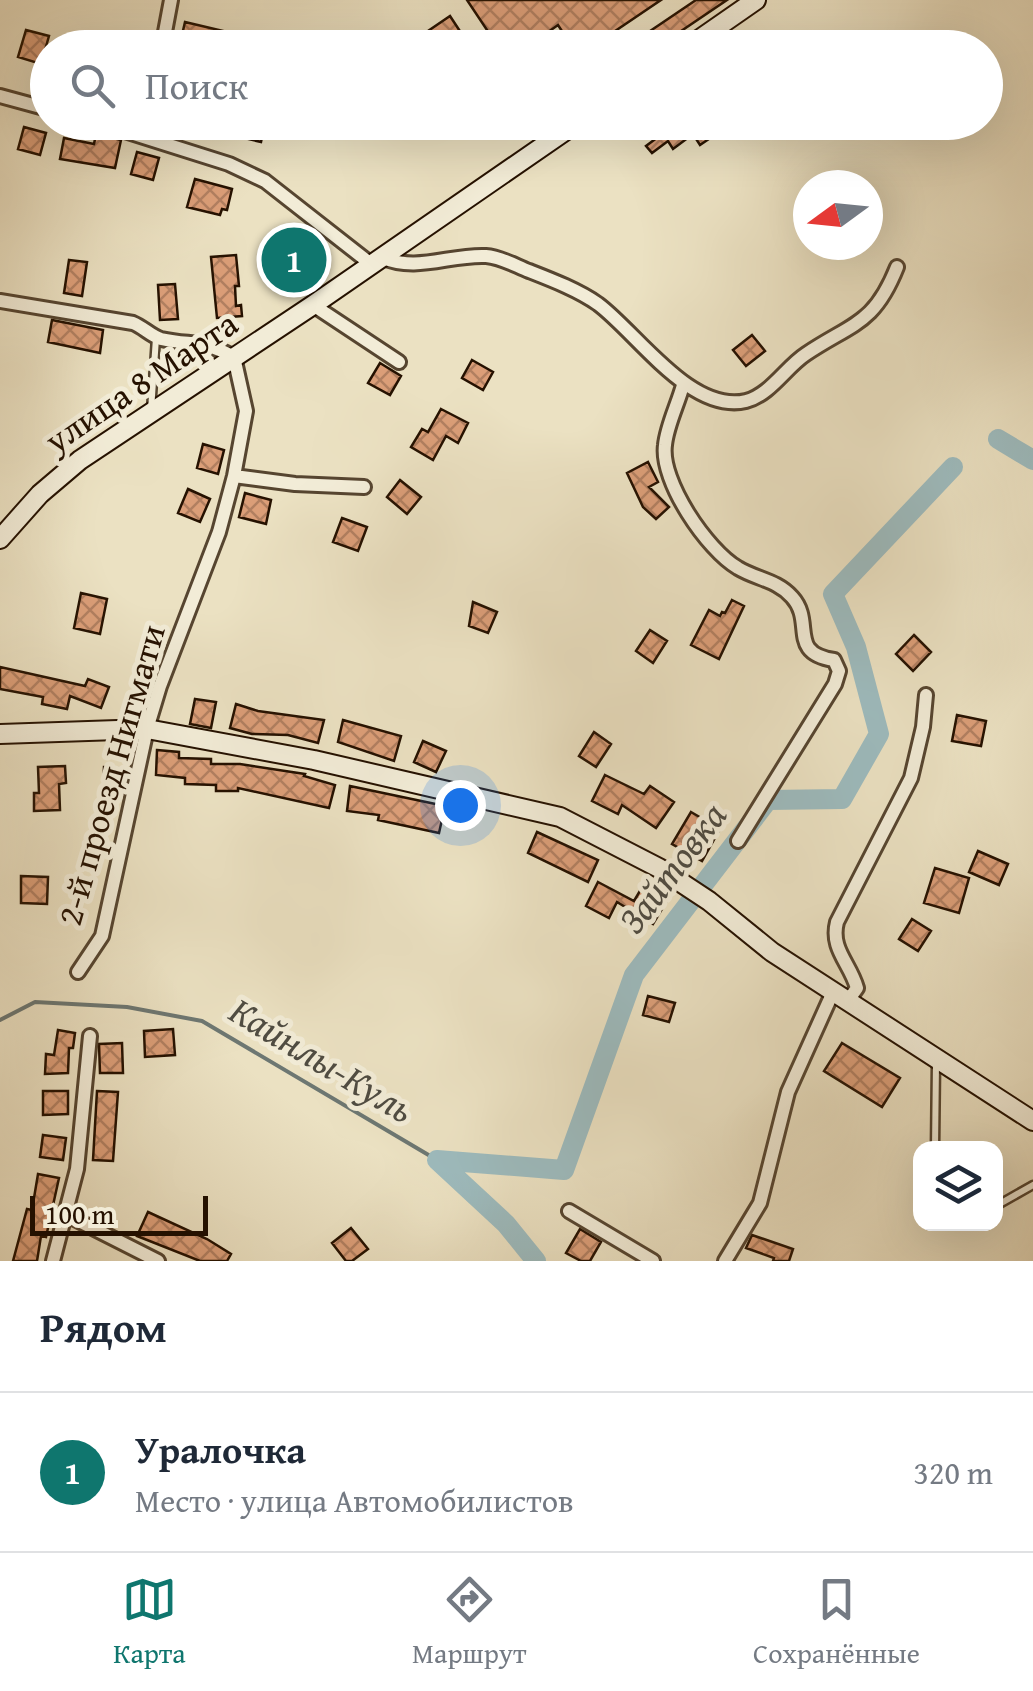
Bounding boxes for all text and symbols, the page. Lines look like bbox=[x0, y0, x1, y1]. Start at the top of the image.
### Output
search box bbox=[30, 30, 1003, 140]
text: Поиск bbox=[145, 57, 248, 113]
icon: search bbox=[65, 58, 120, 113]
north arrow bbox=[793, 170, 883, 260]
pin: 1 bbox=[262, 222, 326, 298]
street label: улица 8 Марта bbox=[33, 298, 248, 466]
street label: 2-й проезд Нигмати bbox=[43, 619, 178, 931]
your location bbox=[435, 780, 486, 831]
water label: Зайтовка bbox=[603, 790, 739, 945]
water label: Кайнлы-Куль bbox=[220, 982, 425, 1136]
map controls bbox=[913, 1141, 1003, 1231]
button: layers bbox=[913, 1141, 1003, 1231]
scale bar bbox=[30, 1191, 208, 1236]
text: 100 m bbox=[45, 1193, 114, 1234]
text: Рядом bbox=[40, 1296, 167, 1357]
text: Уралочка bbox=[135, 1421, 306, 1477]
text: 1 bbox=[64, 1449, 81, 1496]
text: 320 m bbox=[914, 1449, 993, 1496]
text: Место · улица Автомобилистов bbox=[135, 1477, 574, 1524]
tab: Карта bbox=[113, 1572, 186, 1673]
tab: Маршрут bbox=[412, 1572, 527, 1673]
tab: Сохранённые bbox=[753, 1572, 920, 1673]

